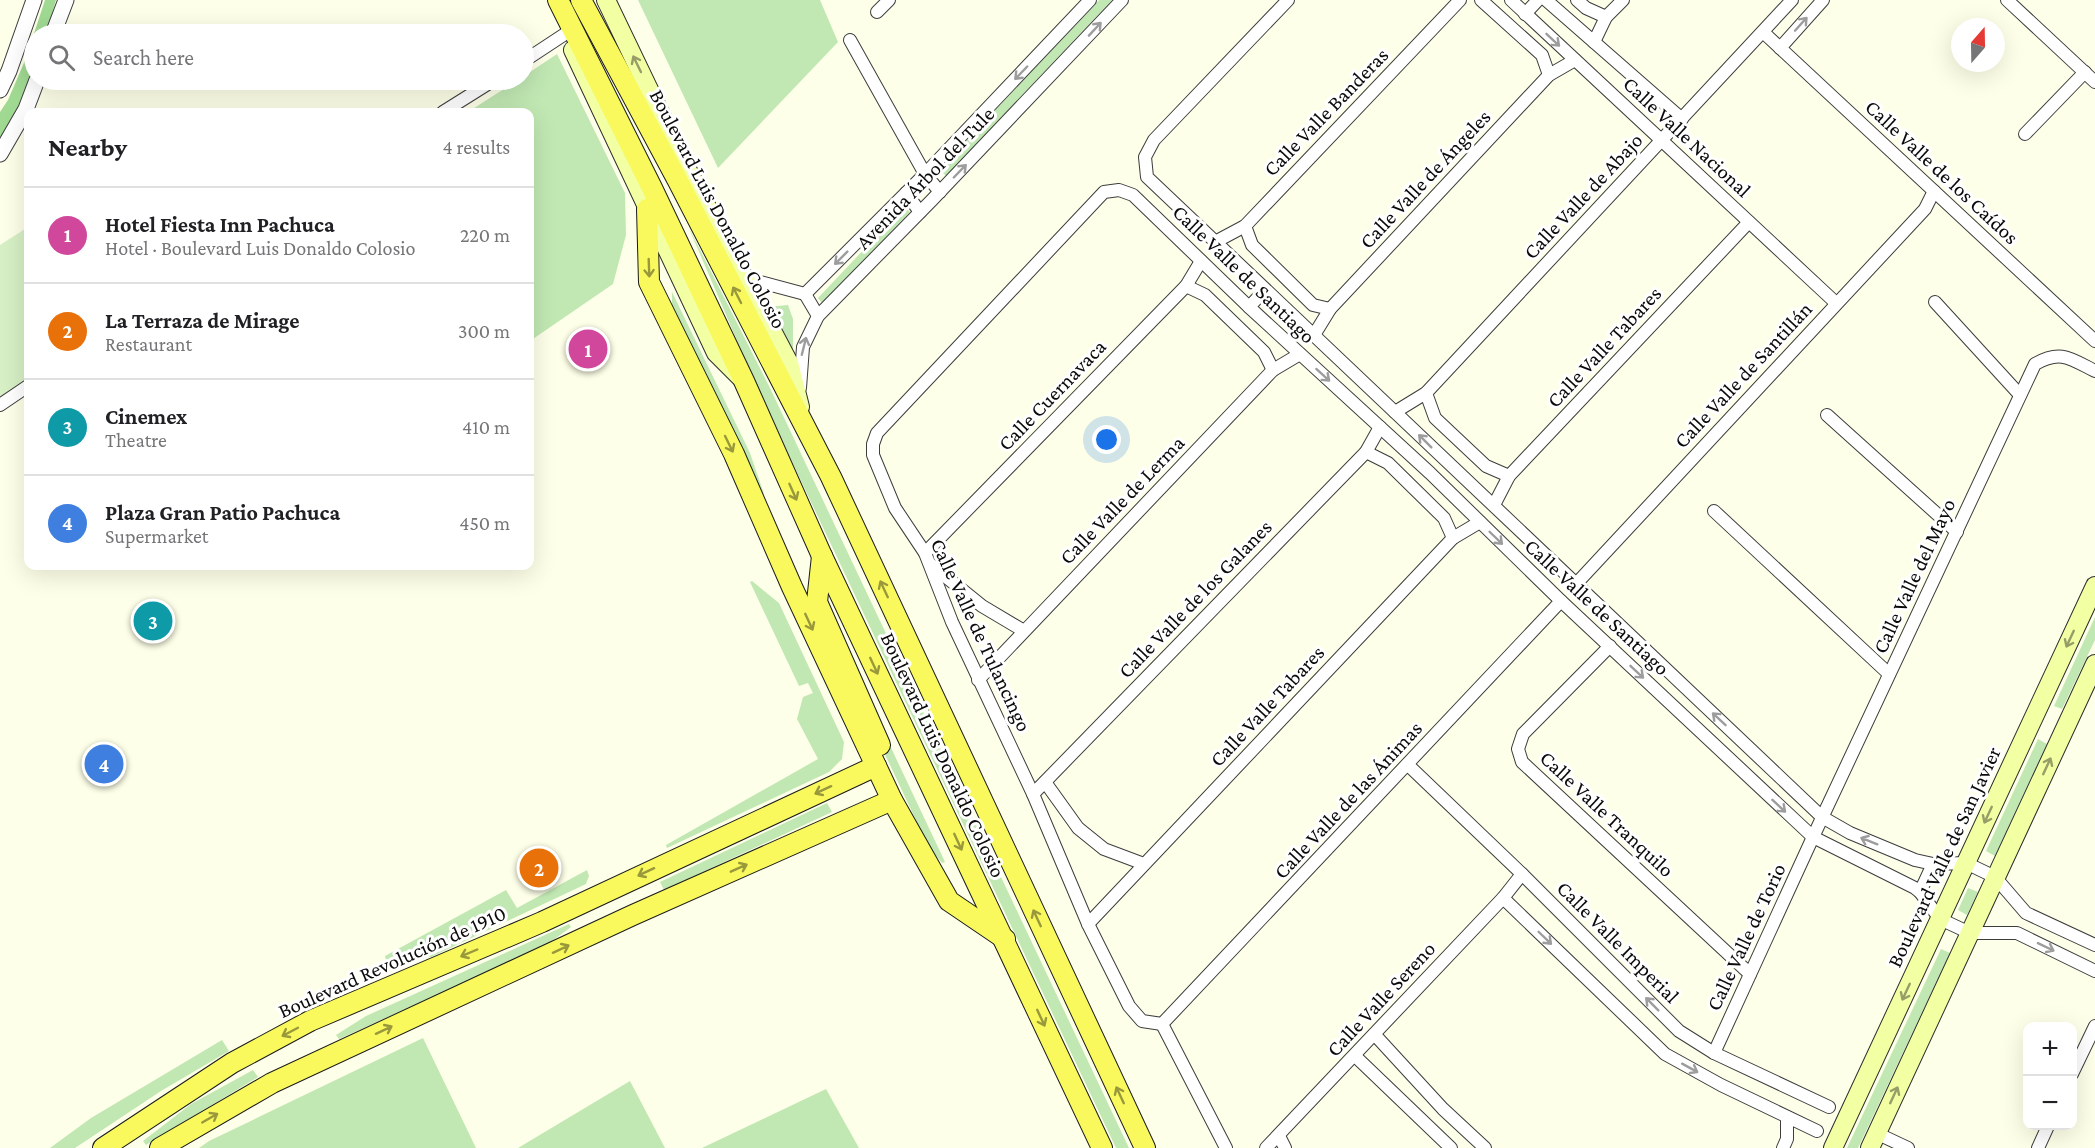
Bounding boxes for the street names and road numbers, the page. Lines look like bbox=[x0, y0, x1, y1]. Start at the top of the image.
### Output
street label: Calle Valle Banderas bbox=[1259, 43, 1393, 181]
street label: Calle Valle Nacional bbox=[1618, 72, 1756, 202]
street label: Boulevard Luis Donaldo Colosio bbox=[645, 85, 791, 333]
street label: Calle Valle de los Caídos bbox=[1860, 95, 2024, 249]
street label: Avenida Árbol del Tule bbox=[851, 102, 999, 254]
street label: Calle Valle de Ángeles bbox=[1355, 105, 1495, 253]
street label: Calle Valle de Abajo bbox=[1519, 128, 1647, 264]
street label: Calle Valle de Santiago bbox=[1168, 200, 1320, 348]
street label: Calle Valle Tabares bbox=[1542, 282, 1666, 412]
street label: Calle Valle de Santillán bbox=[1669, 297, 1817, 453]
street label: Calle Cuernavaca bbox=[993, 334, 1111, 455]
street label: Calle Valle de Lerma bbox=[1055, 431, 1190, 569]
street label: Calle Valle del Mayo bbox=[1868, 495, 1960, 657]
street label: Calle Valle de los Galanes bbox=[1113, 515, 1277, 683]
street label: Calle Valle de Santiago bbox=[1520, 534, 1674, 680]
street label: Calle Valle de Tulancingo bbox=[926, 535, 1036, 735]
street label: Boulevard Luis Donaldo Colosio bbox=[876, 629, 1010, 881]
street label: Calle Valle Tabares bbox=[1205, 641, 1329, 771]
street label: Calle Valle de las Ánimas bbox=[1269, 716, 1427, 884]
street label: Boulevard Valle de San Javier bbox=[1882, 742, 2006, 971]
street label: Calle Valle Tranquilo bbox=[1535, 746, 1679, 882]
street label: Calle Valle de Torio bbox=[1701, 860, 1791, 1014]
street label: Calle Valle Imperial bbox=[1552, 876, 1684, 1008]
street label: Boulevard Revolución de 1910 bbox=[274, 901, 510, 1023]
street label: Calle Valle Sereno bbox=[1322, 937, 1440, 1061]

